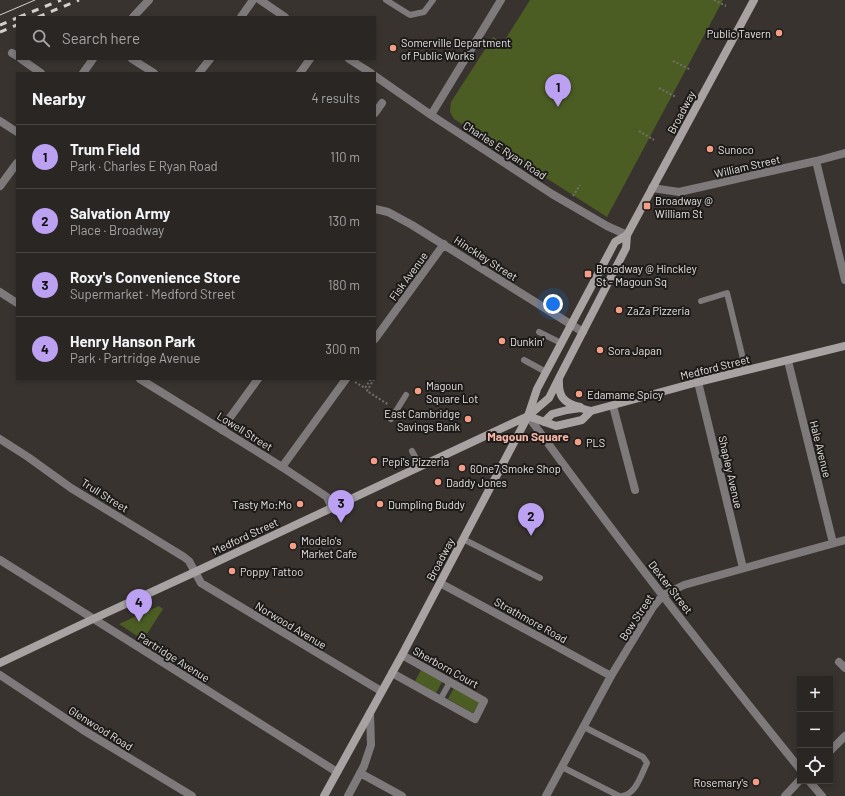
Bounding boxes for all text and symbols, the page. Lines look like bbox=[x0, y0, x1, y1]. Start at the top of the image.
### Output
search box bbox=[16, 16, 376, 60]
icon: search bbox=[30, 27, 52, 49]
place label: Public Tavern bbox=[707, 27, 771, 40]
marker: Public Tavern bbox=[774, 28, 784, 38]
text: Search here bbox=[62, 29, 140, 47]
place label: Somerville Department of Public Works bbox=[401, 36, 511, 62]
marker: Somerville Department of Public Works bbox=[388, 43, 398, 53]
pin: 1 bbox=[545, 74, 571, 107]
text: Nearby bbox=[32, 88, 86, 108]
street label: Broadway bbox=[664, 88, 698, 136]
text: 4 results bbox=[312, 90, 360, 106]
street label: Charles E Ryan Road bbox=[461, 118, 549, 182]
text: Trum Field bbox=[70, 140, 140, 158]
place label: Sunoco bbox=[718, 143, 754, 156]
marker: Sunoco bbox=[705, 144, 715, 154]
text: 1 bbox=[43, 149, 47, 165]
text: 110 m bbox=[330, 149, 360, 165]
street label: William Street bbox=[713, 152, 781, 180]
text: Park · Charles E Ryan Road bbox=[70, 158, 218, 174]
place label: Broadway @ William St bbox=[655, 194, 713, 220]
marker: Broadway @ William St bbox=[642, 201, 652, 211]
text: Salvation Army bbox=[70, 204, 170, 222]
text: 2 bbox=[41, 213, 49, 229]
text: 130 m bbox=[328, 213, 360, 229]
text: Place · Broadway bbox=[70, 222, 164, 238]
street label: Hinckley Street bbox=[452, 233, 520, 283]
street label: Fisk Avenue bbox=[386, 249, 430, 303]
place label: Broadway @ Hinckley St - Magoun Sq bbox=[596, 262, 697, 288]
text: Roxy's Convenience Store bbox=[70, 268, 240, 286]
marker: Broadway @ Hinckley St - Magoun Sq bbox=[583, 269, 593, 279]
text: 3 bbox=[41, 277, 49, 293]
text: 180 m bbox=[328, 277, 360, 293]
text: Supermarket · Medford Street bbox=[70, 286, 235, 302]
your location bbox=[543, 294, 563, 314]
place label: ZaZa Pizzeria bbox=[627, 304, 690, 317]
marker: ZaZa Pizzeria bbox=[614, 305, 624, 315]
text: Henry Hanson Park bbox=[70, 332, 195, 350]
place label: Dunkin' bbox=[510, 335, 544, 348]
marker: Dunkin' bbox=[497, 336, 507, 346]
text: 4 bbox=[41, 341, 49, 357]
text: 300 m bbox=[325, 341, 360, 357]
place label: Sora Japan bbox=[608, 344, 662, 357]
marker: Sora Japan bbox=[595, 345, 605, 355]
text: Park · Partridge Avenue bbox=[70, 350, 200, 366]
street label: Medford Street bbox=[679, 352, 751, 382]
place label: Magoun Square Lot bbox=[426, 379, 478, 405]
marker: Magoun Square Lot bbox=[413, 386, 423, 396]
place label: Edamame Spicy bbox=[587, 388, 663, 401]
marker: Edamame Spicy bbox=[574, 389, 584, 399]
place label: East Cambridge Savings Bank bbox=[384, 407, 460, 433]
street label: Lowell Street bbox=[215, 409, 275, 453]
marker: East Cambridge Savings Bank bbox=[463, 414, 473, 424]
street label: Hale Avenue bbox=[808, 419, 834, 479]
district label: Magoun Square bbox=[487, 429, 569, 443]
street label: Shapley Avenue bbox=[716, 434, 746, 510]
place label: PLS bbox=[586, 436, 605, 449]
marker: PLS bbox=[573, 437, 583, 447]
place label: Pepi's Pizzeria bbox=[382, 455, 449, 468]
marker: Pepi's Pizzeria bbox=[369, 456, 379, 466]
place label: 6One7 Smoke Shop bbox=[470, 462, 561, 475]
marker: 6One7 Smoke Shop bbox=[457, 463, 467, 473]
street label: Trull Street bbox=[79, 475, 131, 515]
place label: Daddy Jones bbox=[446, 476, 507, 489]
marker: Daddy Jones bbox=[433, 477, 443, 487]
pin: 3 bbox=[328, 490, 354, 523]
place label: Tasty Mo:Mo bbox=[232, 498, 292, 511]
place label: Dumpling Buddy bbox=[388, 498, 465, 511]
marker: Tasty Mo:Mo bbox=[295, 499, 305, 509]
marker: Dumpling Buddy bbox=[375, 499, 385, 509]
pin: 2 bbox=[518, 503, 544, 536]
street label: Medford Street bbox=[210, 515, 280, 557]
place label: Modelo's Market Cafe bbox=[301, 534, 357, 560]
street label: Broadway bbox=[423, 535, 457, 583]
marker: Modelo's Market Cafe bbox=[288, 541, 298, 551]
street label: Dexter Street bbox=[646, 558, 696, 616]
place label: Poppy Tattoo bbox=[240, 565, 303, 578]
marker: Poppy Tattoo bbox=[227, 566, 237, 576]
pin: 4 bbox=[126, 589, 152, 622]
street label: Bow Street bbox=[616, 591, 656, 643]
street label: Strathmore Road bbox=[492, 595, 570, 645]
street label: Norwood Avenue bbox=[253, 599, 329, 651]
street label: Partridge Avenue bbox=[136, 630, 212, 684]
street label: Sherborn Court bbox=[411, 644, 481, 690]
map controls bbox=[797, 676, 833, 784]
button: + bbox=[797, 676, 833, 712]
street label: Glenwood Road bbox=[67, 703, 135, 753]
button: − bbox=[797, 712, 833, 748]
button: locate bbox=[797, 748, 833, 784]
place label: Rosemary's bbox=[694, 776, 748, 789]
marker: Rosemary's bbox=[751, 777, 761, 787]

